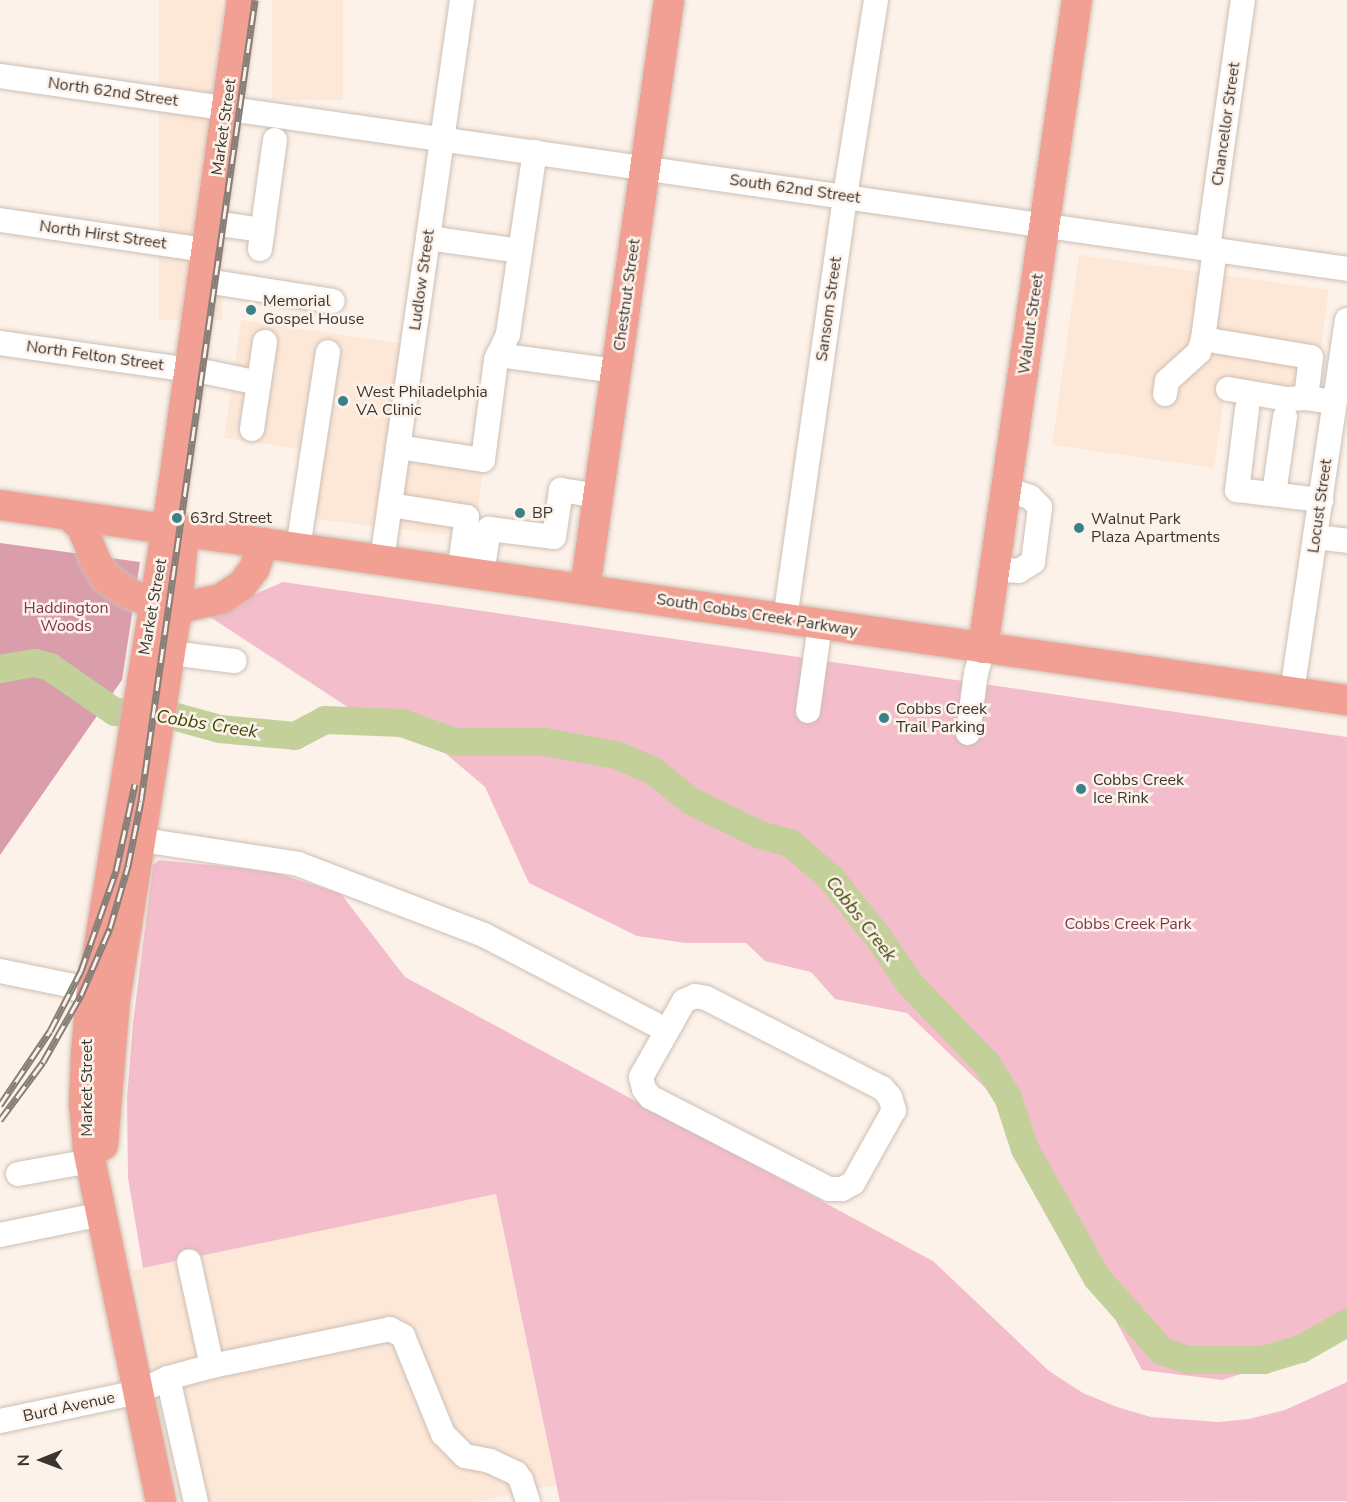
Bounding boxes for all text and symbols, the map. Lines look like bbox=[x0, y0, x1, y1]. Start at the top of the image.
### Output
street label: Chancellor Street bbox=[1208, 61, 1244, 187]
street label: North 62nd Street bbox=[47, 73, 179, 111]
street label: Market Street bbox=[208, 77, 240, 177]
street label: South 62nd Street bbox=[728, 170, 862, 208]
street label: North Hirst Street bbox=[38, 217, 168, 253]
street label: Ludlow Street bbox=[405, 228, 439, 332]
street label: Chestnut Street bbox=[610, 238, 644, 352]
street label: Sansom Street bbox=[812, 255, 846, 363]
street label: Walnut Street bbox=[1014, 272, 1048, 376]
place label: Memorial Gospel House bbox=[263, 291, 364, 329]
marker: Memorial Gospel House bbox=[244, 303, 258, 317]
street label: North Felton Street bbox=[25, 337, 165, 375]
place label: West Philadelphia VA Clinic bbox=[356, 382, 488, 420]
marker: West Philadelphia VA Clinic bbox=[334, 392, 352, 410]
street label: Locust Street bbox=[1304, 458, 1336, 554]
place label: BP bbox=[532, 503, 553, 523]
marker: BP bbox=[513, 506, 527, 520]
place label: 63rd Street bbox=[190, 508, 272, 528]
marker: 63rd Street bbox=[168, 509, 186, 527]
place label: Walnut Park Plaza Apartments bbox=[1091, 509, 1220, 547]
marker: Walnut Park Plaza Apartments bbox=[1072, 521, 1086, 535]
street label: Market Street bbox=[135, 557, 171, 657]
street label: South Cobbs Creek Parkway bbox=[655, 590, 859, 640]
park label: Haddington Woods bbox=[24, 598, 108, 636]
place label: Cobbs Creek Trail Parking bbox=[896, 699, 987, 737]
water label: Cobbs Creek bbox=[155, 705, 259, 743]
marker: Cobbs Creek Trail Parking bbox=[877, 711, 891, 725]
place label: Cobbs Creek Ice Rink bbox=[1093, 770, 1184, 808]
marker: Cobbs Creek Ice Rink bbox=[1074, 782, 1088, 796]
water label: Cobbs Creek bbox=[821, 872, 901, 966]
park label: Cobbs Creek Park bbox=[1064, 914, 1192, 934]
street label: Market Street bbox=[77, 1039, 97, 1137]
street label: Burd Avenue bbox=[21, 1388, 117, 1426]
north arrow bbox=[12, 1430, 72, 1490]
text: N bbox=[13, 1454, 35, 1466]

